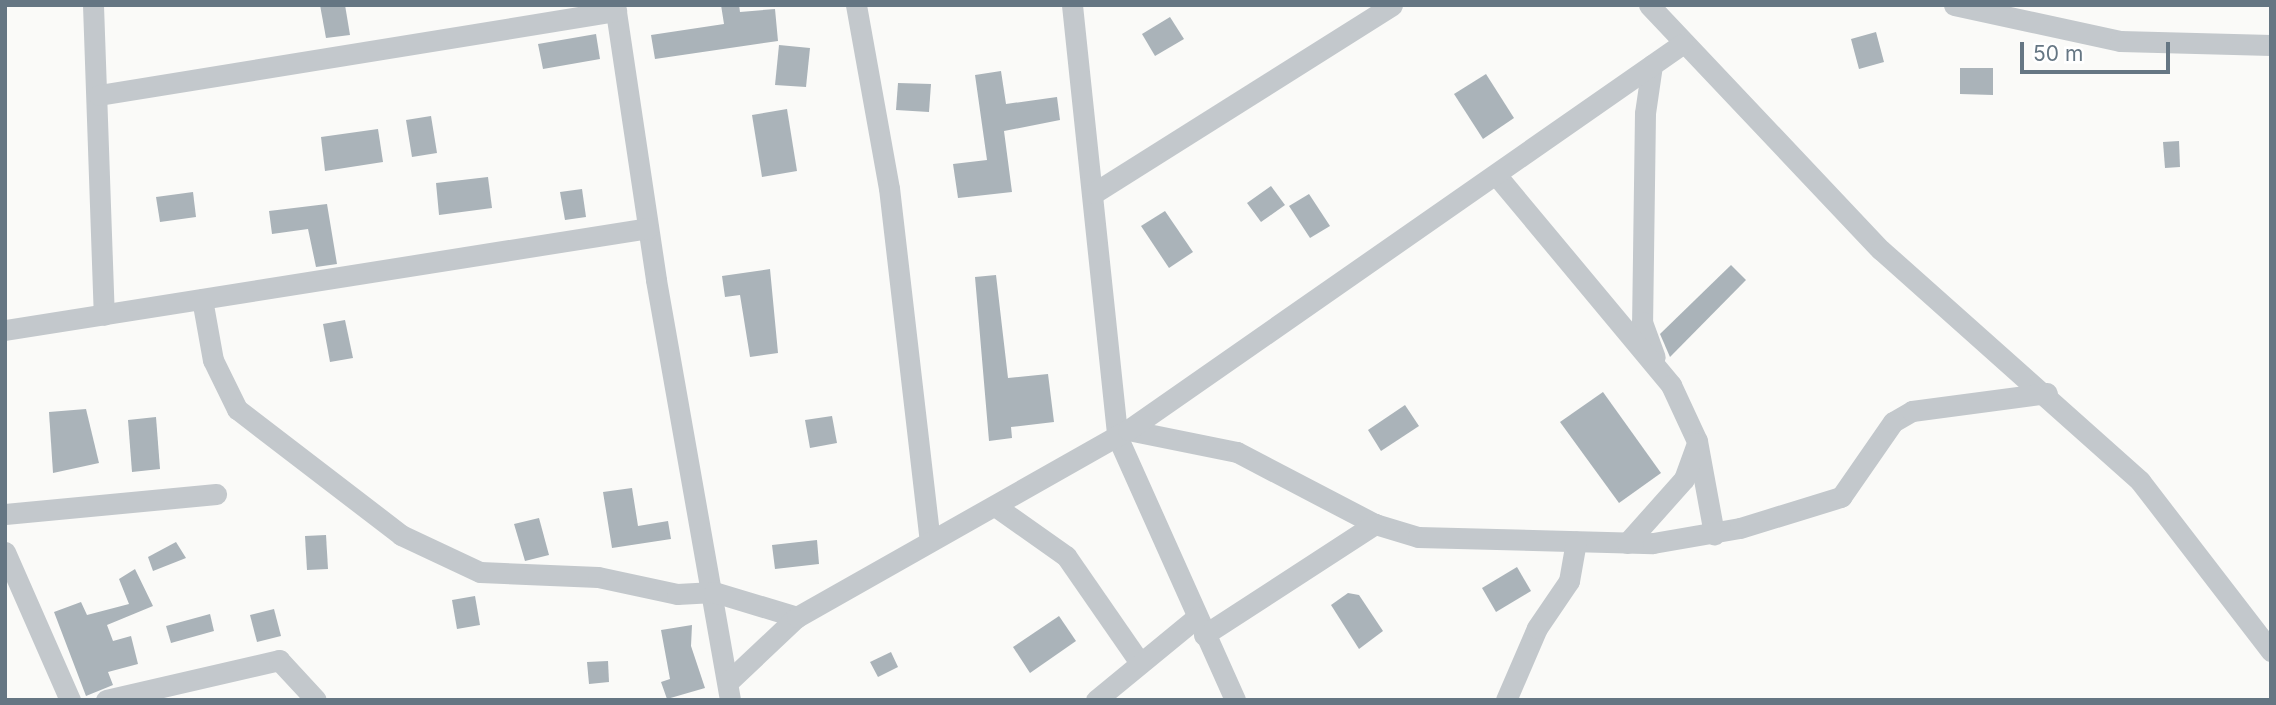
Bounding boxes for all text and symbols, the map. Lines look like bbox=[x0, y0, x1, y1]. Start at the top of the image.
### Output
scale bar bbox=[2024, 28, 2174, 72]
text: 50 m bbox=[2033, 41, 2083, 66]

